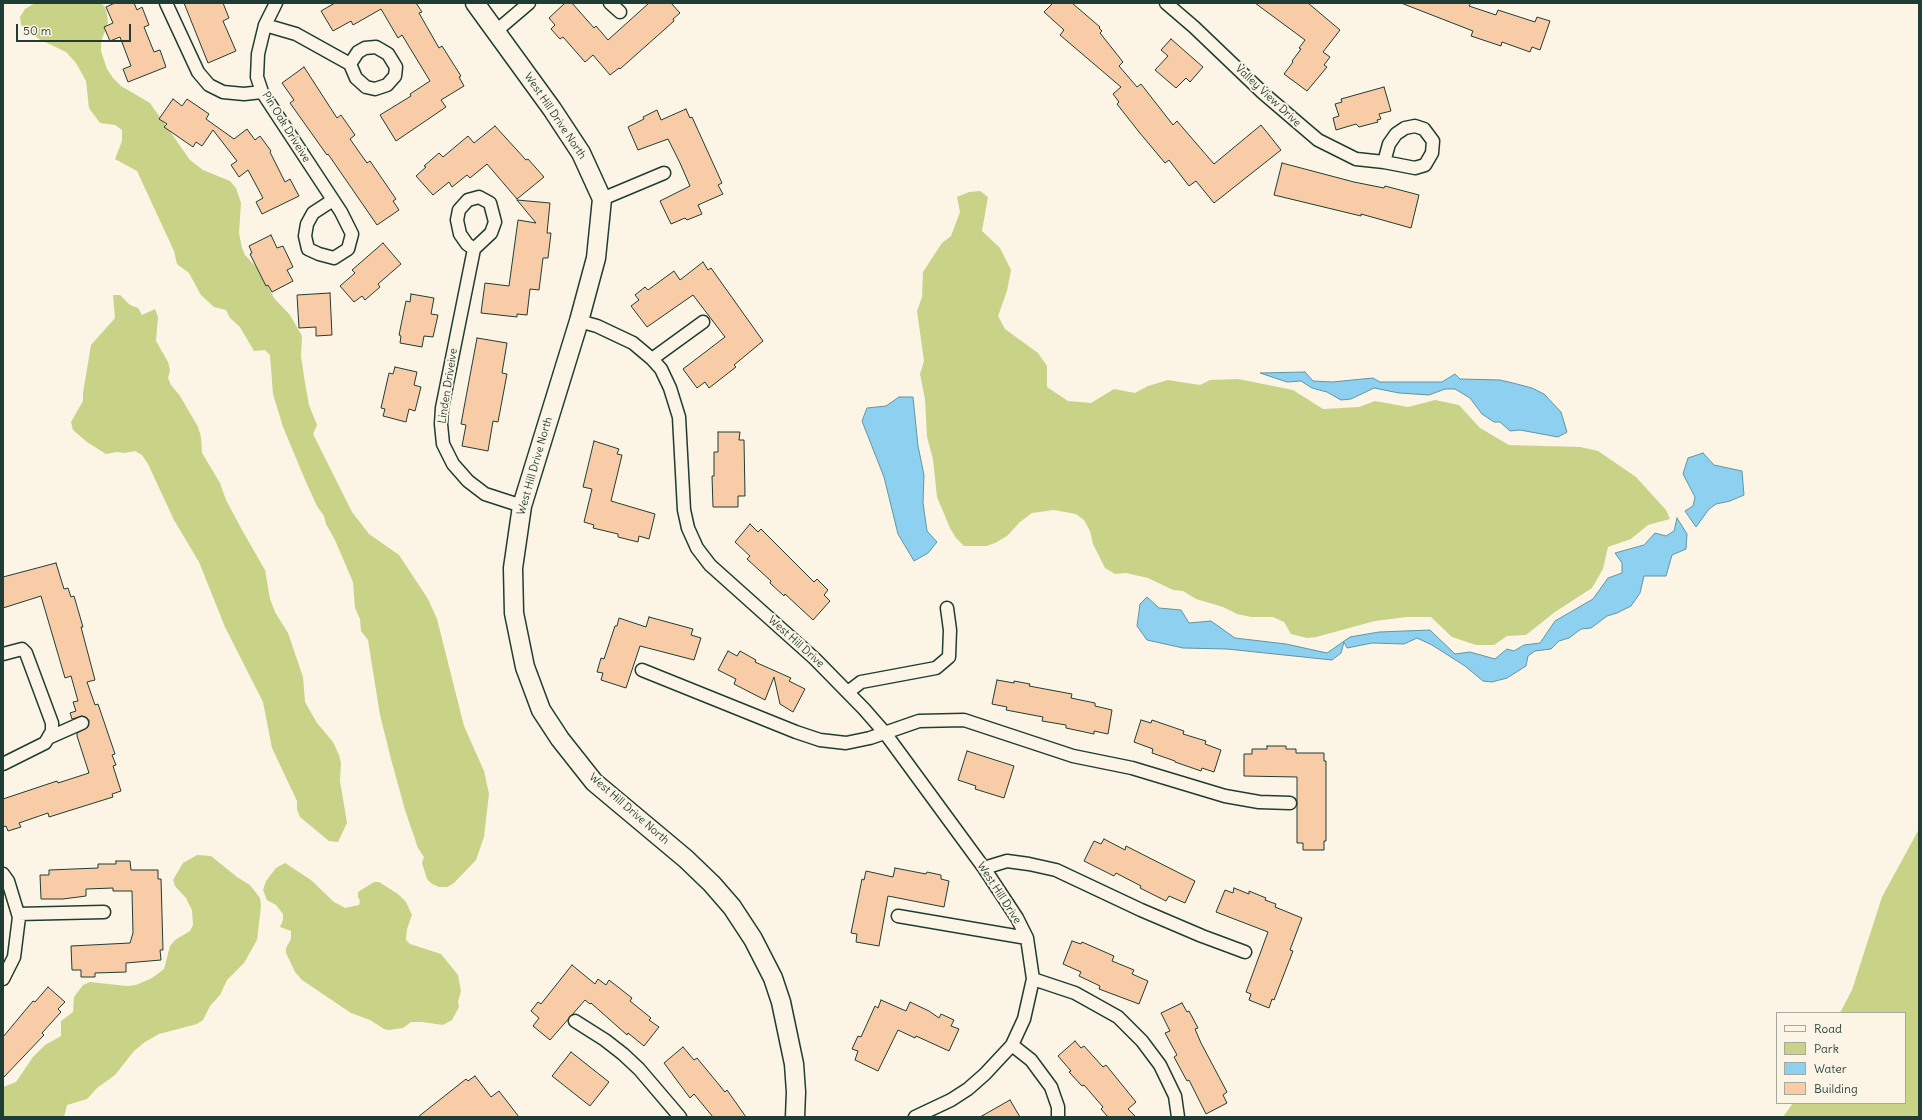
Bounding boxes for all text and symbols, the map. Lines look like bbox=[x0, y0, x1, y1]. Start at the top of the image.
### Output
scale bar bbox=[18, 16, 133, 42]
text: 50 m bbox=[23, 23, 51, 38]
street label: Valley View Drive bbox=[1232, 62, 1304, 130]
street label: West Hill Drive North bbox=[521, 70, 589, 162]
street label: Pin Oak Driveive bbox=[259, 89, 313, 165]
street label: Linden Driveive bbox=[436, 347, 460, 425]
street label: West Hill Drive North bbox=[515, 415, 555, 517]
street label: West Hill Drive bbox=[765, 613, 827, 671]
street label: West Hill Drive North bbox=[586, 771, 672, 847]
street label: West Hill Drive bbox=[974, 860, 1024, 926]
legend bbox=[1776, 1012, 1906, 1104]
text: Road bbox=[1814, 1021, 1842, 1036]
text: Park bbox=[1814, 1041, 1839, 1056]
text: Water bbox=[1814, 1061, 1847, 1076]
text: Building bbox=[1814, 1081, 1858, 1096]

